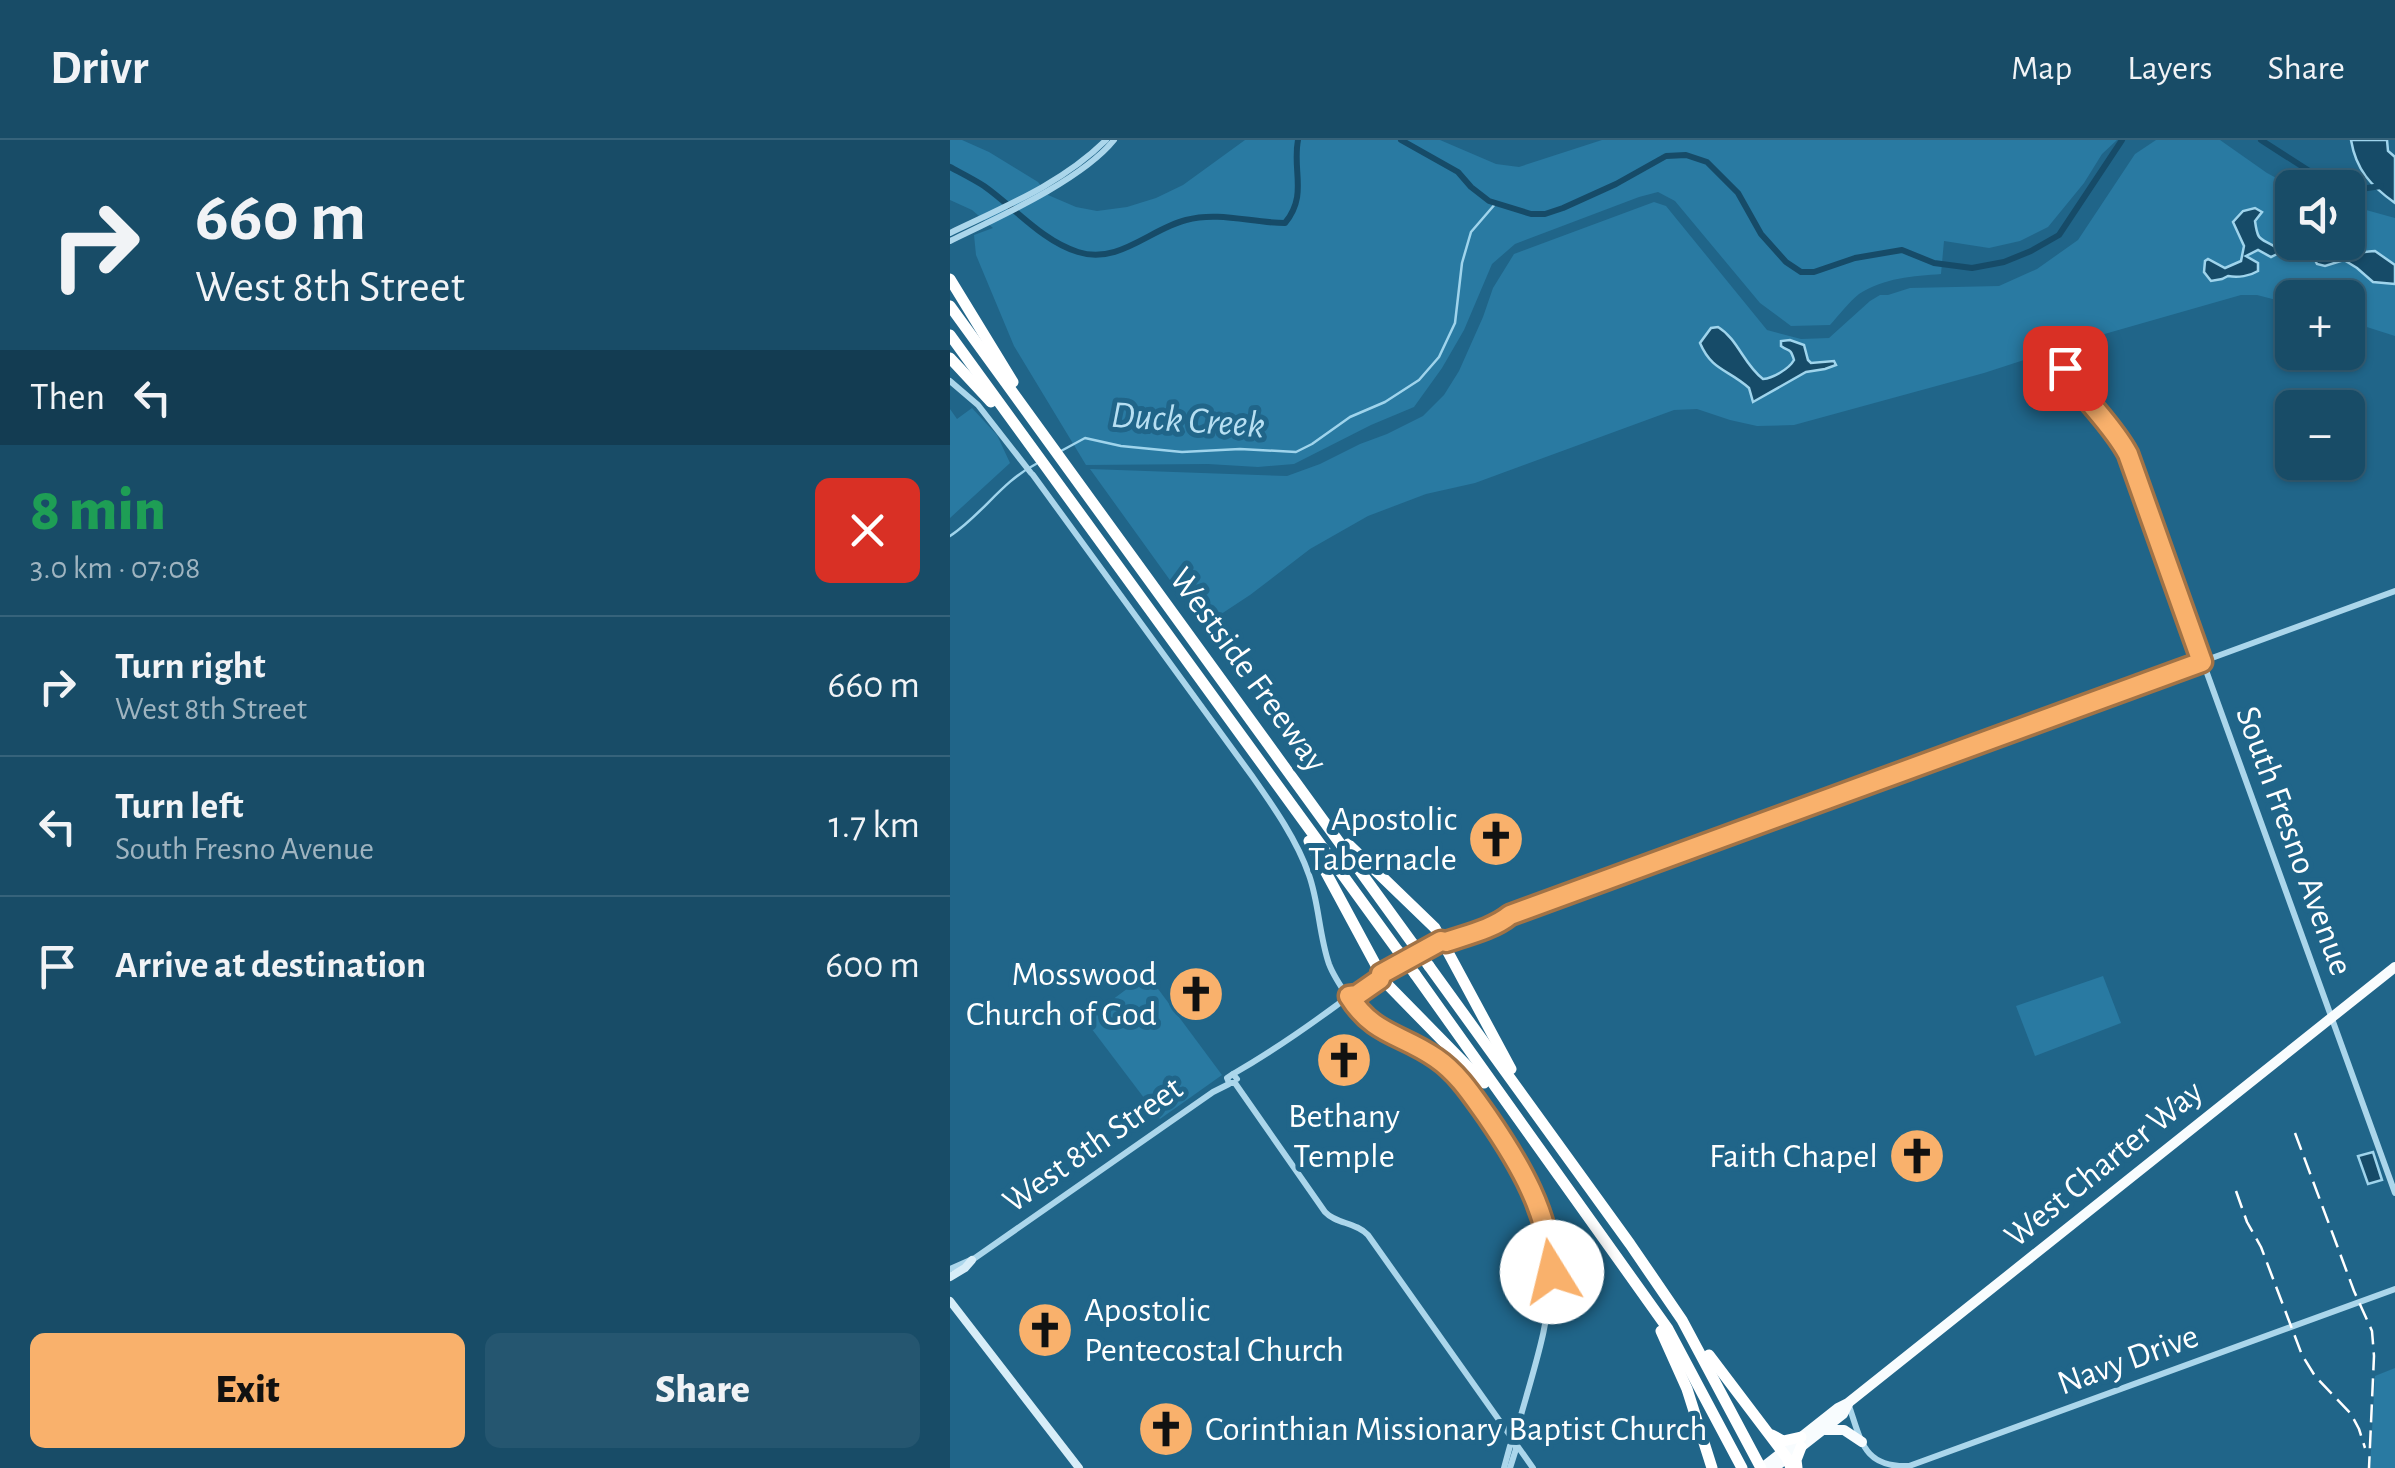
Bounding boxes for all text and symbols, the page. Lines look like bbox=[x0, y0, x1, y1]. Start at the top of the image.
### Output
text: Drivr bbox=[50, 45, 149, 93]
text: Map bbox=[2011, 51, 2072, 86]
text: Layers bbox=[2127, 51, 2212, 86]
text: Share bbox=[2267, 51, 2345, 86]
map controls bbox=[2275, 170, 2365, 480]
button: sound bbox=[2275, 170, 2365, 260]
icon: right bbox=[30, 180, 160, 310]
text: 660 m bbox=[195, 183, 366, 253]
text: West 8th Street bbox=[195, 265, 465, 310]
button: + bbox=[2275, 280, 2365, 370]
pin bbox=[2023, 326, 2108, 411]
icon: arrive bbox=[2038, 341, 2093, 396]
icon: left bbox=[125, 370, 180, 425]
text: Then bbox=[30, 379, 105, 417]
button: − bbox=[2275, 390, 2365, 480]
water label: Duck Creek bbox=[1110, 397, 1266, 445]
button: close bbox=[815, 478, 920, 583]
text: 8 min bbox=[30, 481, 166, 541]
text: 3.0 km · 07:08 bbox=[30, 552, 200, 584]
street label: Westside Freeway bbox=[1163, 562, 1333, 778]
text: Turn right bbox=[115, 648, 265, 686]
icon: right bbox=[30, 659, 85, 714]
text: 660 m bbox=[828, 667, 920, 705]
text: West 8th Street bbox=[115, 693, 307, 725]
street label: South Fresno Avenue bbox=[2229, 702, 2359, 980]
text: Turn left bbox=[115, 788, 243, 826]
icon: left bbox=[30, 799, 85, 854]
place label: Apostolic Tabernacle bbox=[1308, 802, 1457, 877]
text: 1.7 km bbox=[828, 807, 920, 845]
church icon: Apostolic Tabernacle bbox=[1466, 809, 1526, 869]
text: South Fresno Avenue bbox=[115, 833, 374, 865]
icon: arrive bbox=[30, 939, 85, 994]
text: Arrive at destination bbox=[115, 947, 426, 985]
text: 600 m bbox=[825, 947, 920, 985]
place label: Mosswood Church of God bbox=[966, 957, 1157, 1032]
church icon: Mosswood Church of God bbox=[1166, 964, 1226, 1024]
church icon: Bethany Temple bbox=[1314, 1030, 1374, 1090]
street label: West 8th Street bbox=[997, 1070, 1189, 1220]
street label: West Charter Way bbox=[1998, 1074, 2210, 1254]
place label: Bethany Temple bbox=[1288, 1099, 1400, 1174]
church icon: Faith Chapel bbox=[1887, 1126, 1947, 1186]
place label: Faith Chapel bbox=[1709, 1139, 1878, 1174]
position arrow bbox=[1500, 1220, 1604, 1324]
place label: Apostolic Pentecostal Church bbox=[1084, 1293, 1344, 1368]
church icon: Apostolic Pentecostal Church bbox=[1015, 1300, 1075, 1360]
street label: Navy Drive bbox=[2053, 1318, 2203, 1402]
button: Exit bbox=[30, 1333, 465, 1448]
button: Share bbox=[485, 1333, 920, 1448]
church icon: Corinthian Missionary Baptist Church bbox=[1136, 1399, 1196, 1459]
place label: Corinthian Missionary Baptist Church bbox=[1205, 1412, 1707, 1447]

